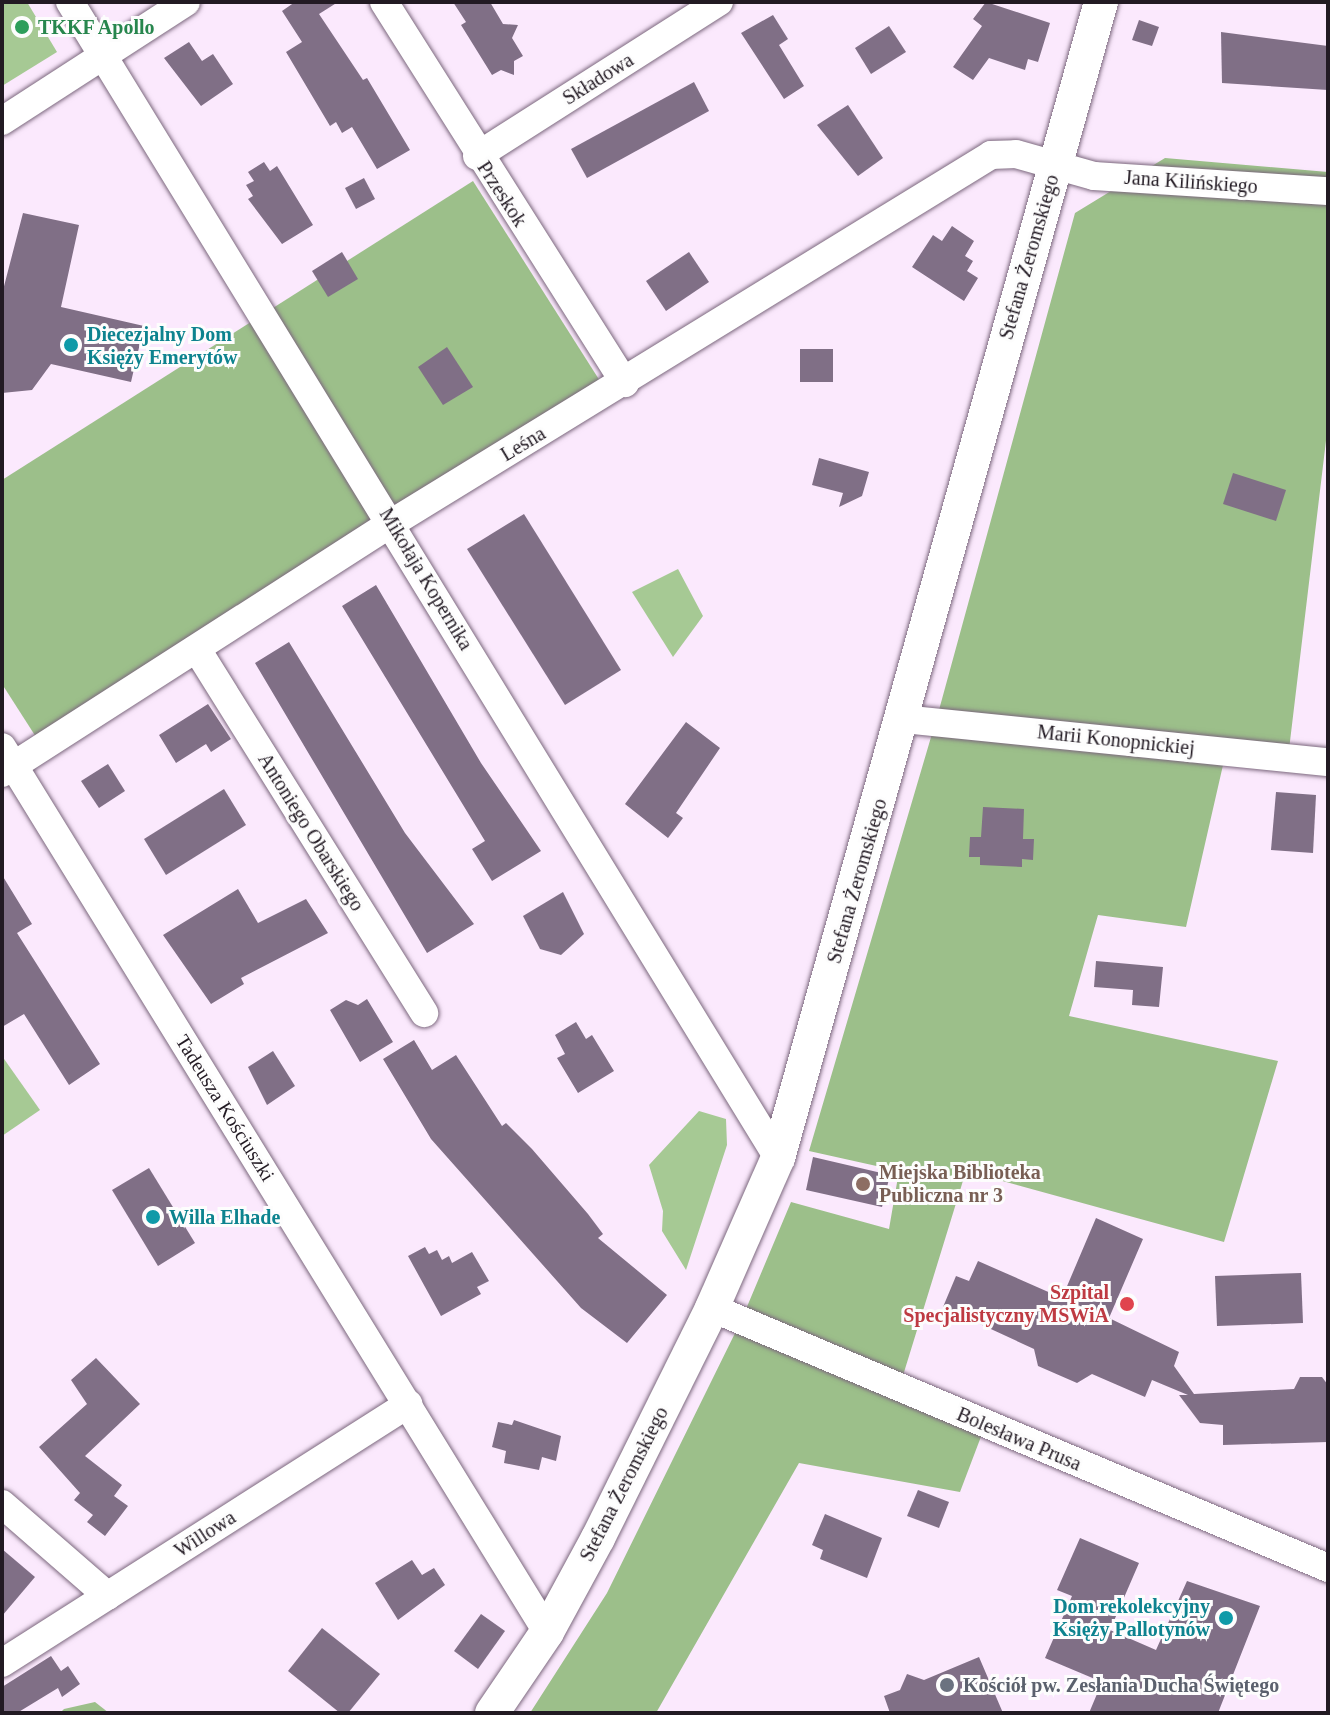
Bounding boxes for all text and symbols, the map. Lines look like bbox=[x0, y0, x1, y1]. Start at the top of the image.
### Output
place label: TKKF Apollo bbox=[38, 15, 156, 39]
marker: TKKF Apollo bbox=[13, 18, 31, 36]
street label: Składowa bbox=[558, 48, 638, 110]
street label: Przeskok bbox=[472, 157, 532, 231]
street label: Jana Kilińskiego bbox=[1123, 165, 1259, 199]
street label: Stefana Żeromskiego bbox=[994, 172, 1064, 342]
place label: Diecezjalny Dom Księży Emerytów bbox=[87, 322, 238, 369]
marker: Diecezjalny Dom Księży Emerytów bbox=[62, 336, 80, 354]
street label: Leśna bbox=[496, 421, 550, 467]
street label: Mikołaja Kopernika bbox=[374, 504, 478, 654]
street label: Marii Konopnickiej bbox=[1036, 720, 1196, 760]
street label: Antoniego Obarskiego bbox=[253, 749, 369, 915]
street label: Stefana Żeromskiego bbox=[822, 796, 892, 966]
street label: Tadeusza Kościuszki bbox=[170, 1030, 280, 1186]
place label: Miejska Biblioteka Publiczna nr 3 bbox=[879, 1160, 1041, 1207]
marker: Miejska Biblioteka Publiczna nr 3 bbox=[854, 1175, 872, 1193]
place label: Willa Elhade bbox=[169, 1205, 280, 1229]
marker: Willa Elhade bbox=[144, 1208, 162, 1226]
place label: Szpital Specjalistyczny MSWiA bbox=[903, 1280, 1109, 1327]
marker: Szpital Specjalistyczny MSWiA bbox=[1116, 1293, 1138, 1315]
street label: Bolesława Prusa bbox=[953, 1402, 1085, 1476]
street label: Stefana Żeromskiego bbox=[575, 1403, 673, 1565]
street label: Willowa bbox=[170, 1505, 240, 1563]
place label: Dom rekolekcyjny Księży Pallotynów bbox=[1053, 1594, 1210, 1641]
marker: Dom rekolekcyjny Księży Pallotynów bbox=[1217, 1609, 1235, 1627]
place label: Kościół pw. Zesłania Ducha Świętego bbox=[963, 1673, 1279, 1697]
marker: Kościół pw. Zesłania Ducha Świętego bbox=[938, 1676, 956, 1694]

